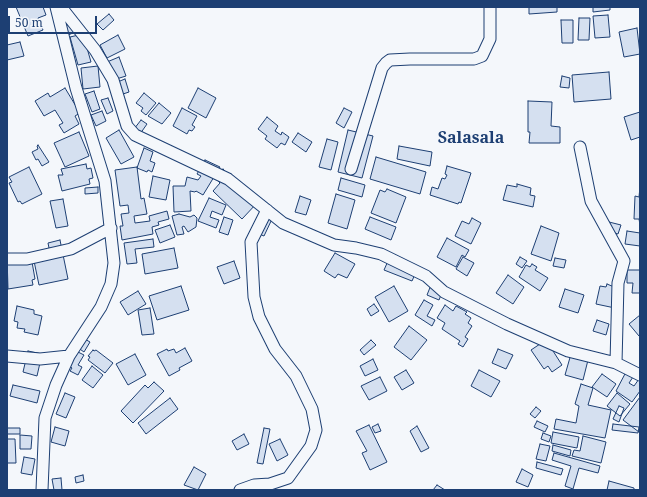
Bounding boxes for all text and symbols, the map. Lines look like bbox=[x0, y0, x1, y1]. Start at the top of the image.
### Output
scale bar bbox=[10, 8, 99, 34]
text: 50 m bbox=[15, 14, 43, 31]
district label: Salasala bbox=[438, 128, 504, 148]

